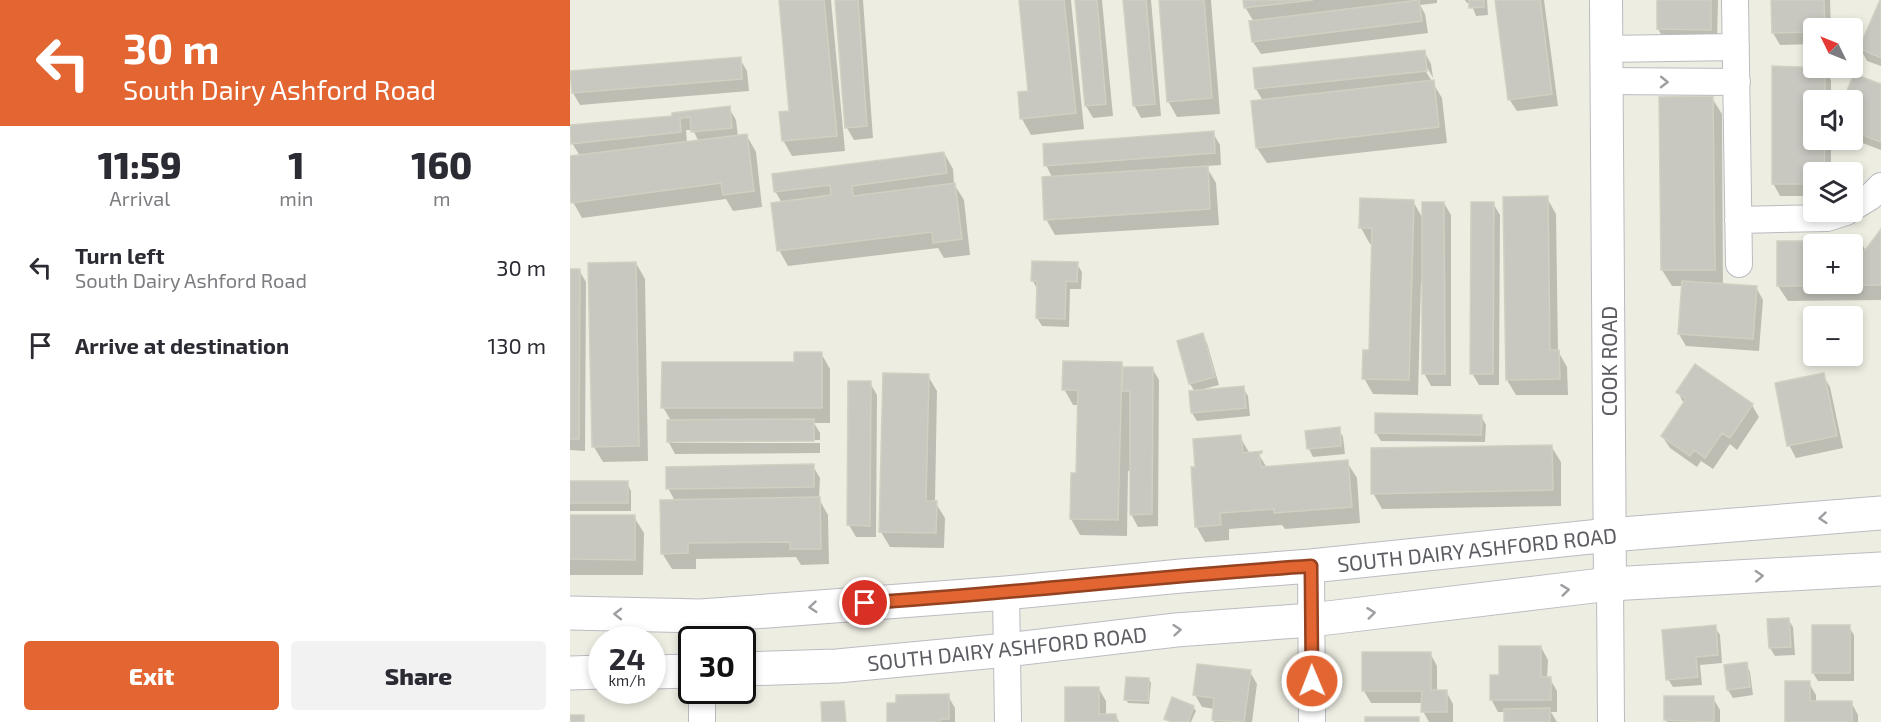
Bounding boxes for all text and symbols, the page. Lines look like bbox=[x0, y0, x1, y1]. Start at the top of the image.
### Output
north arrow bbox=[1803, 18, 1863, 78]
map controls bbox=[1803, 18, 1863, 366]
text: 30 m bbox=[123, 22, 219, 72]
icon: left bbox=[24, 24, 102, 102]
text: South Dairy Ashford Road bbox=[123, 73, 436, 105]
one-way arrow bbox=[1660, 75, 1669, 88]
button: sound bbox=[1803, 90, 1863, 150]
text: 11:59 bbox=[98, 143, 182, 186]
text: 1 bbox=[288, 143, 305, 186]
text: 160 bbox=[411, 143, 472, 186]
button: layers bbox=[1803, 162, 1863, 222]
text: Arrival bbox=[109, 186, 170, 210]
text: min bbox=[279, 186, 313, 210]
text: m bbox=[433, 186, 451, 210]
button: + bbox=[1803, 234, 1863, 294]
text: Turn left bbox=[75, 242, 164, 268]
icon: left bbox=[24, 251, 57, 284]
text: 30 m bbox=[496, 254, 546, 280]
text: South Dairy Ashford Road bbox=[75, 268, 307, 292]
street label: COOK ROAD bbox=[1596, 306, 1621, 416]
button: − bbox=[1803, 306, 1863, 366]
icon: arrive bbox=[24, 329, 57, 362]
text: Arrive at destination bbox=[75, 332, 289, 358]
text: 130 m bbox=[488, 332, 546, 358]
one-way arrow bbox=[1818, 511, 1827, 524]
street label: SOUTH DAIRY ASHFORD ROAD bbox=[1336, 522, 1618, 576]
one-way arrow bbox=[1755, 570, 1764, 583]
pin bbox=[839, 577, 890, 628]
one-way arrow bbox=[1560, 584, 1569, 596]
icon: arrive bbox=[848, 586, 881, 619]
one-way arrow bbox=[808, 600, 817, 613]
one-way arrow bbox=[1367, 607, 1376, 620]
one-way arrow bbox=[614, 608, 623, 620]
street label: SOUTH DAIRY ASHFORD ROAD bbox=[866, 621, 1148, 675]
one-way arrow bbox=[1172, 624, 1182, 637]
speed limit sign: 30 bbox=[678, 626, 756, 704]
text: 24 bbox=[609, 640, 645, 676]
button: Exit bbox=[24, 641, 279, 710]
button: Share bbox=[291, 641, 546, 710]
position arrow bbox=[1280, 649, 1344, 713]
text: km/h bbox=[608, 671, 646, 689]

